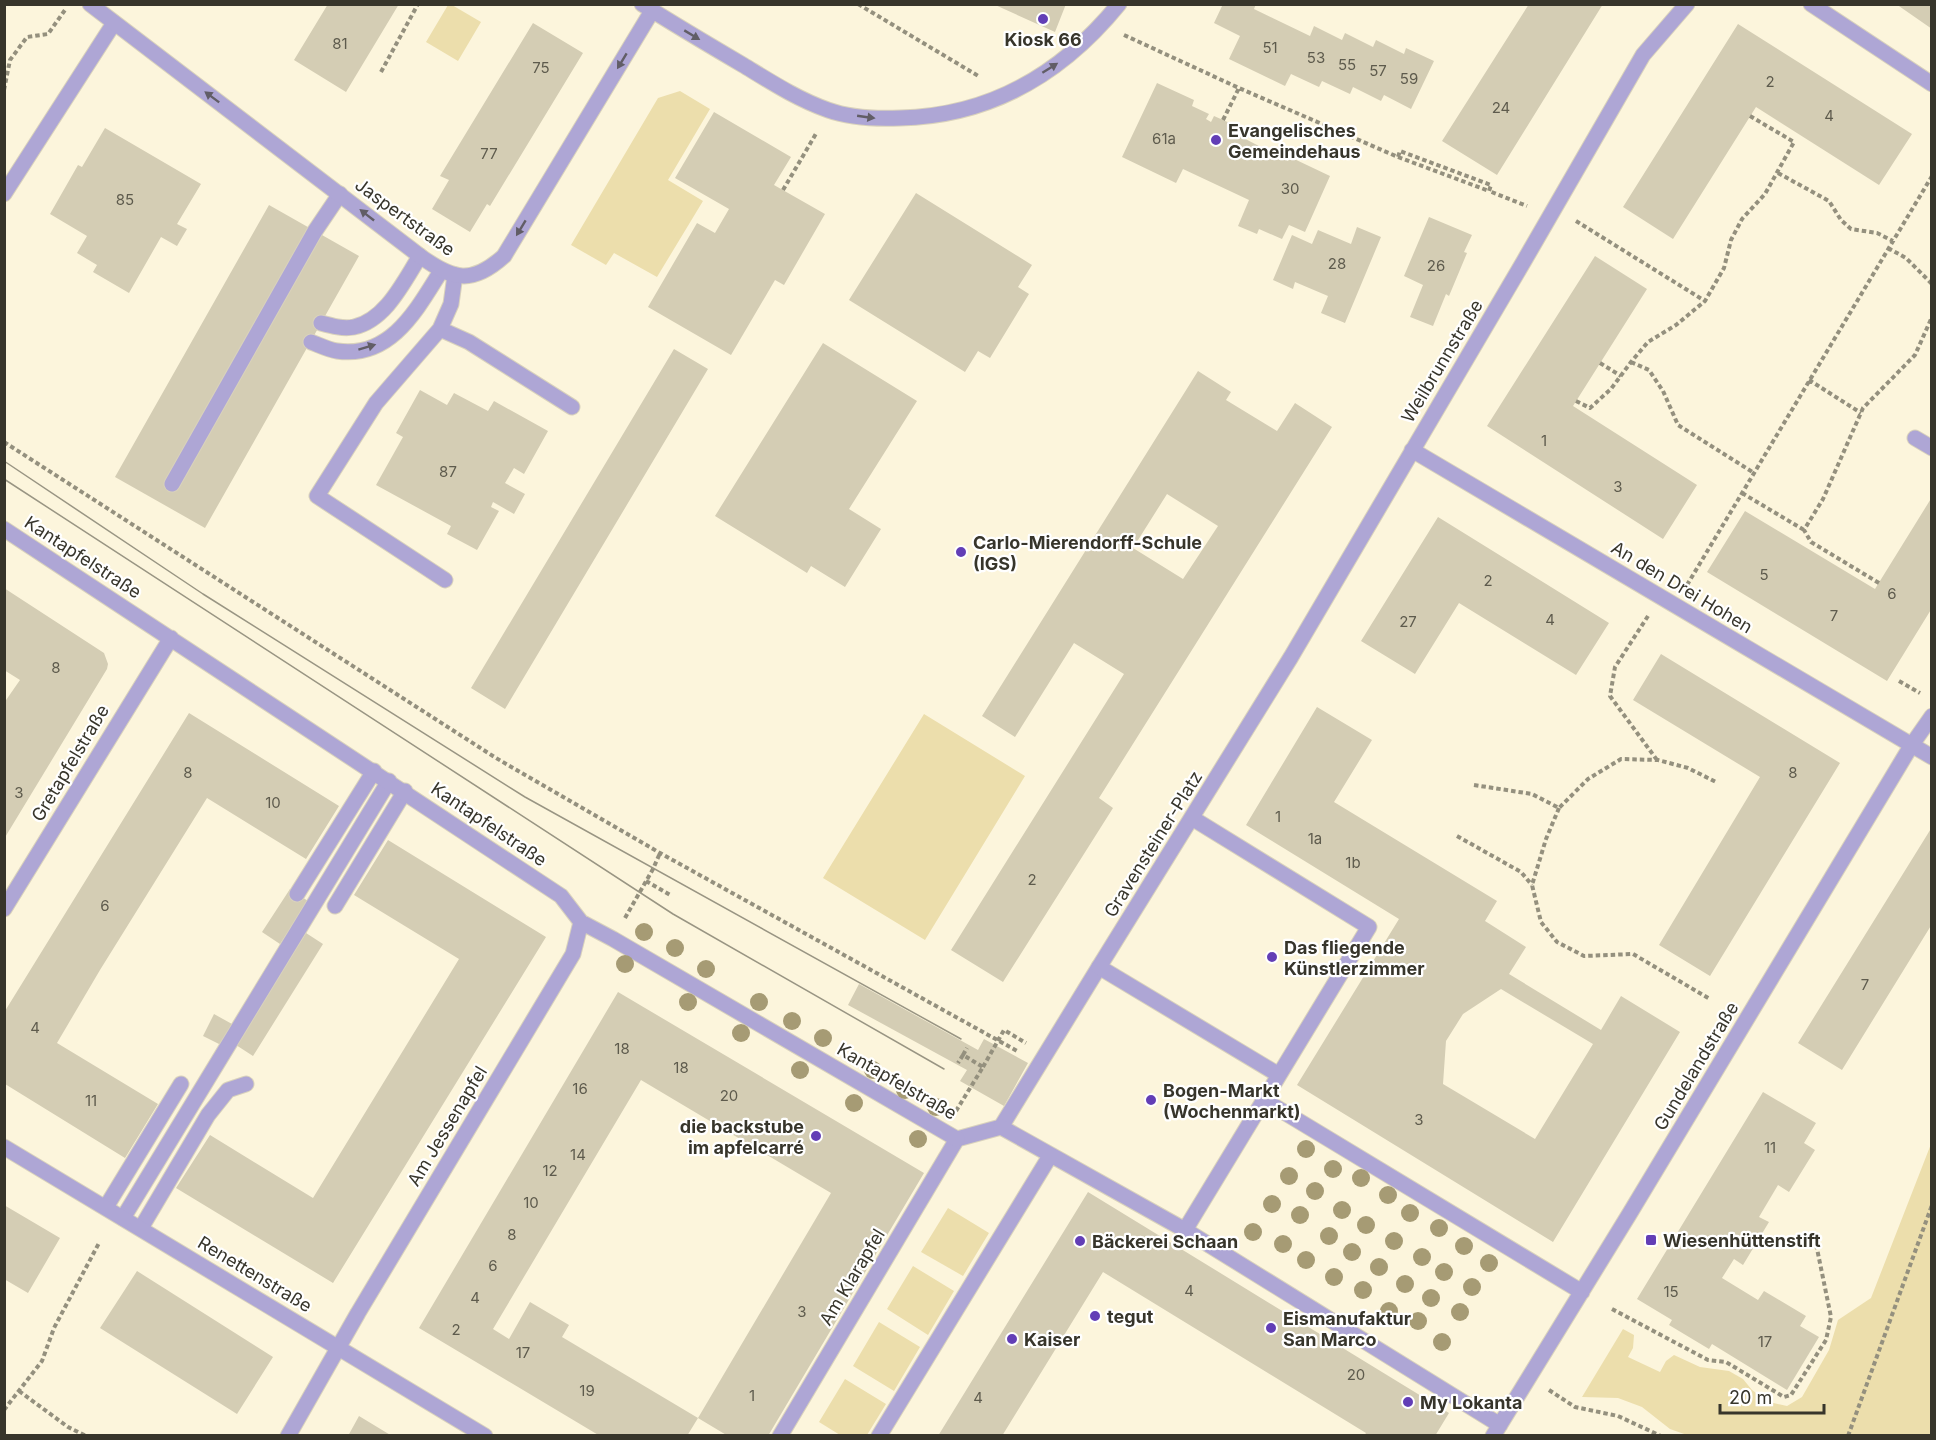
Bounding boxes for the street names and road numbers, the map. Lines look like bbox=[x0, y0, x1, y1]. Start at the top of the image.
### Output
street label: Jaspertstraße bbox=[351, 174, 459, 260]
street label: Weilbrunnstraße bbox=[1397, 296, 1487, 426]
street label: Kantapfelstraße bbox=[21, 511, 145, 603]
street label: An den Drei Hohen bbox=[1608, 537, 1756, 637]
street label: Gretapfelstraße bbox=[27, 701, 113, 825]
street label: Gravensteiner-Platz bbox=[1100, 767, 1206, 921]
street label: Kantapfelstraße bbox=[427, 778, 551, 870]
street label: Gundelandstraße bbox=[1649, 998, 1743, 1134]
street label: Kantapfelstraße bbox=[833, 1038, 961, 1124]
street label: Am Jessenapfel bbox=[403, 1062, 491, 1190]
street label: Am Klarapfel bbox=[815, 1225, 889, 1329]
street label: Renettenstraße bbox=[194, 1232, 316, 1316]

